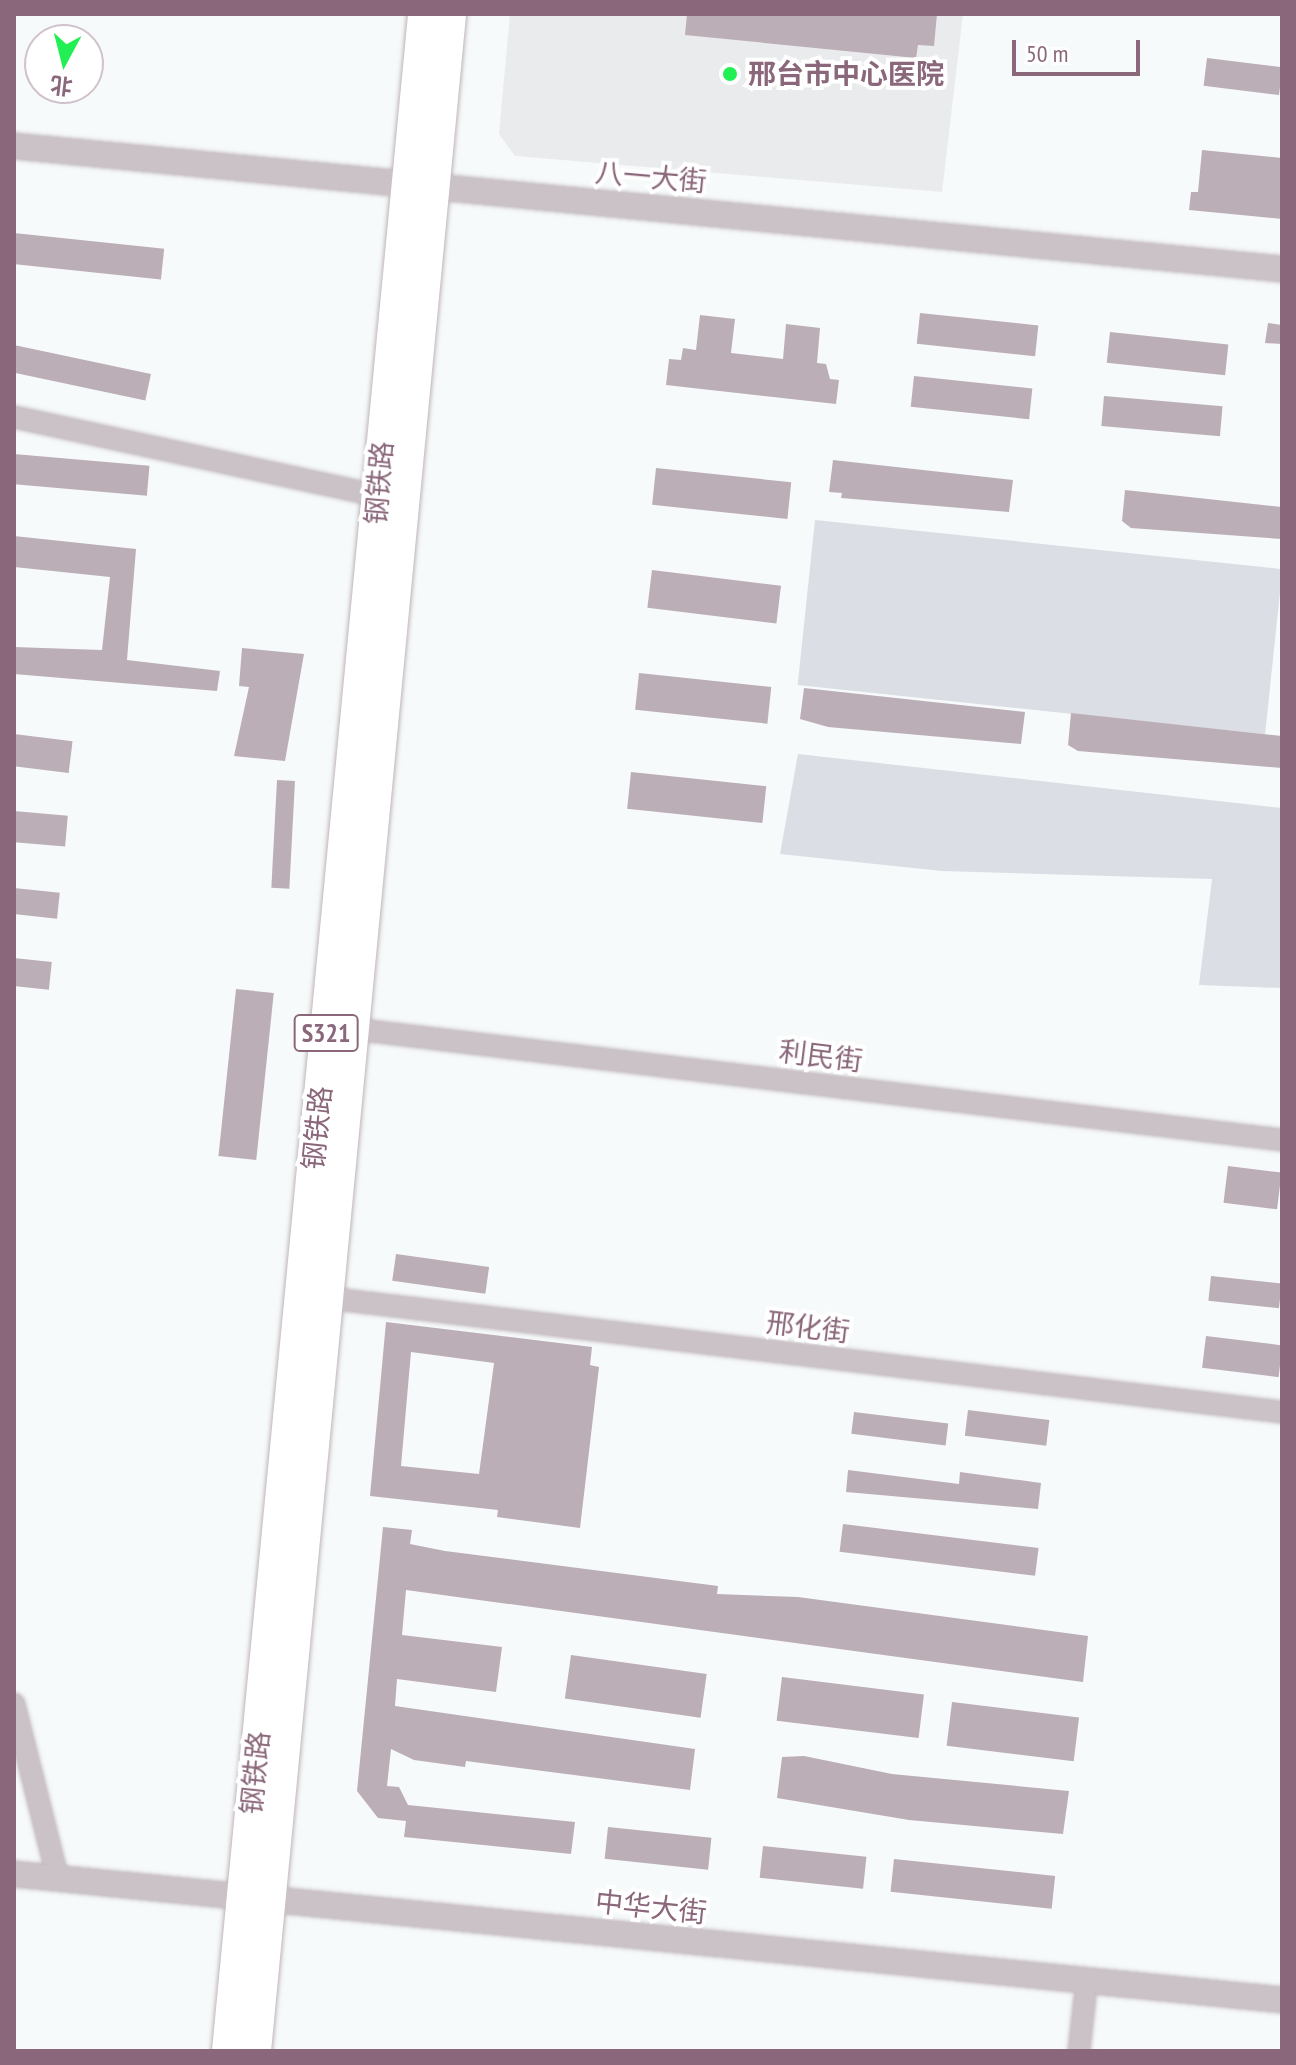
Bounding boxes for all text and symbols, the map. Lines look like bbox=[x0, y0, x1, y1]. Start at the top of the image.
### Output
north arrow bbox=[24, 24, 104, 104]
scale bar bbox=[1016, 24, 1144, 74]
text: 50 m bbox=[1026, 38, 1068, 69]
place label: 邢台市中心医院 bbox=[748, 57, 944, 91]
marker: 邢台市中心医院 bbox=[719, 63, 741, 85]
text: 北 bbox=[49, 71, 74, 101]
street label: 八一大街 bbox=[594, 155, 708, 199]
street label: 钢铁路 bbox=[359, 440, 399, 526]
road number: S321 bbox=[292, 1011, 360, 1055]
street label: 利民街 bbox=[777, 1034, 865, 1078]
street label: 钢铁路 bbox=[296, 1084, 338, 1172]
street label: 邢化街 bbox=[764, 1305, 852, 1349]
street label: 钢铁路 bbox=[234, 1729, 276, 1817]
street label: 中华大街 bbox=[594, 1884, 708, 1930]

